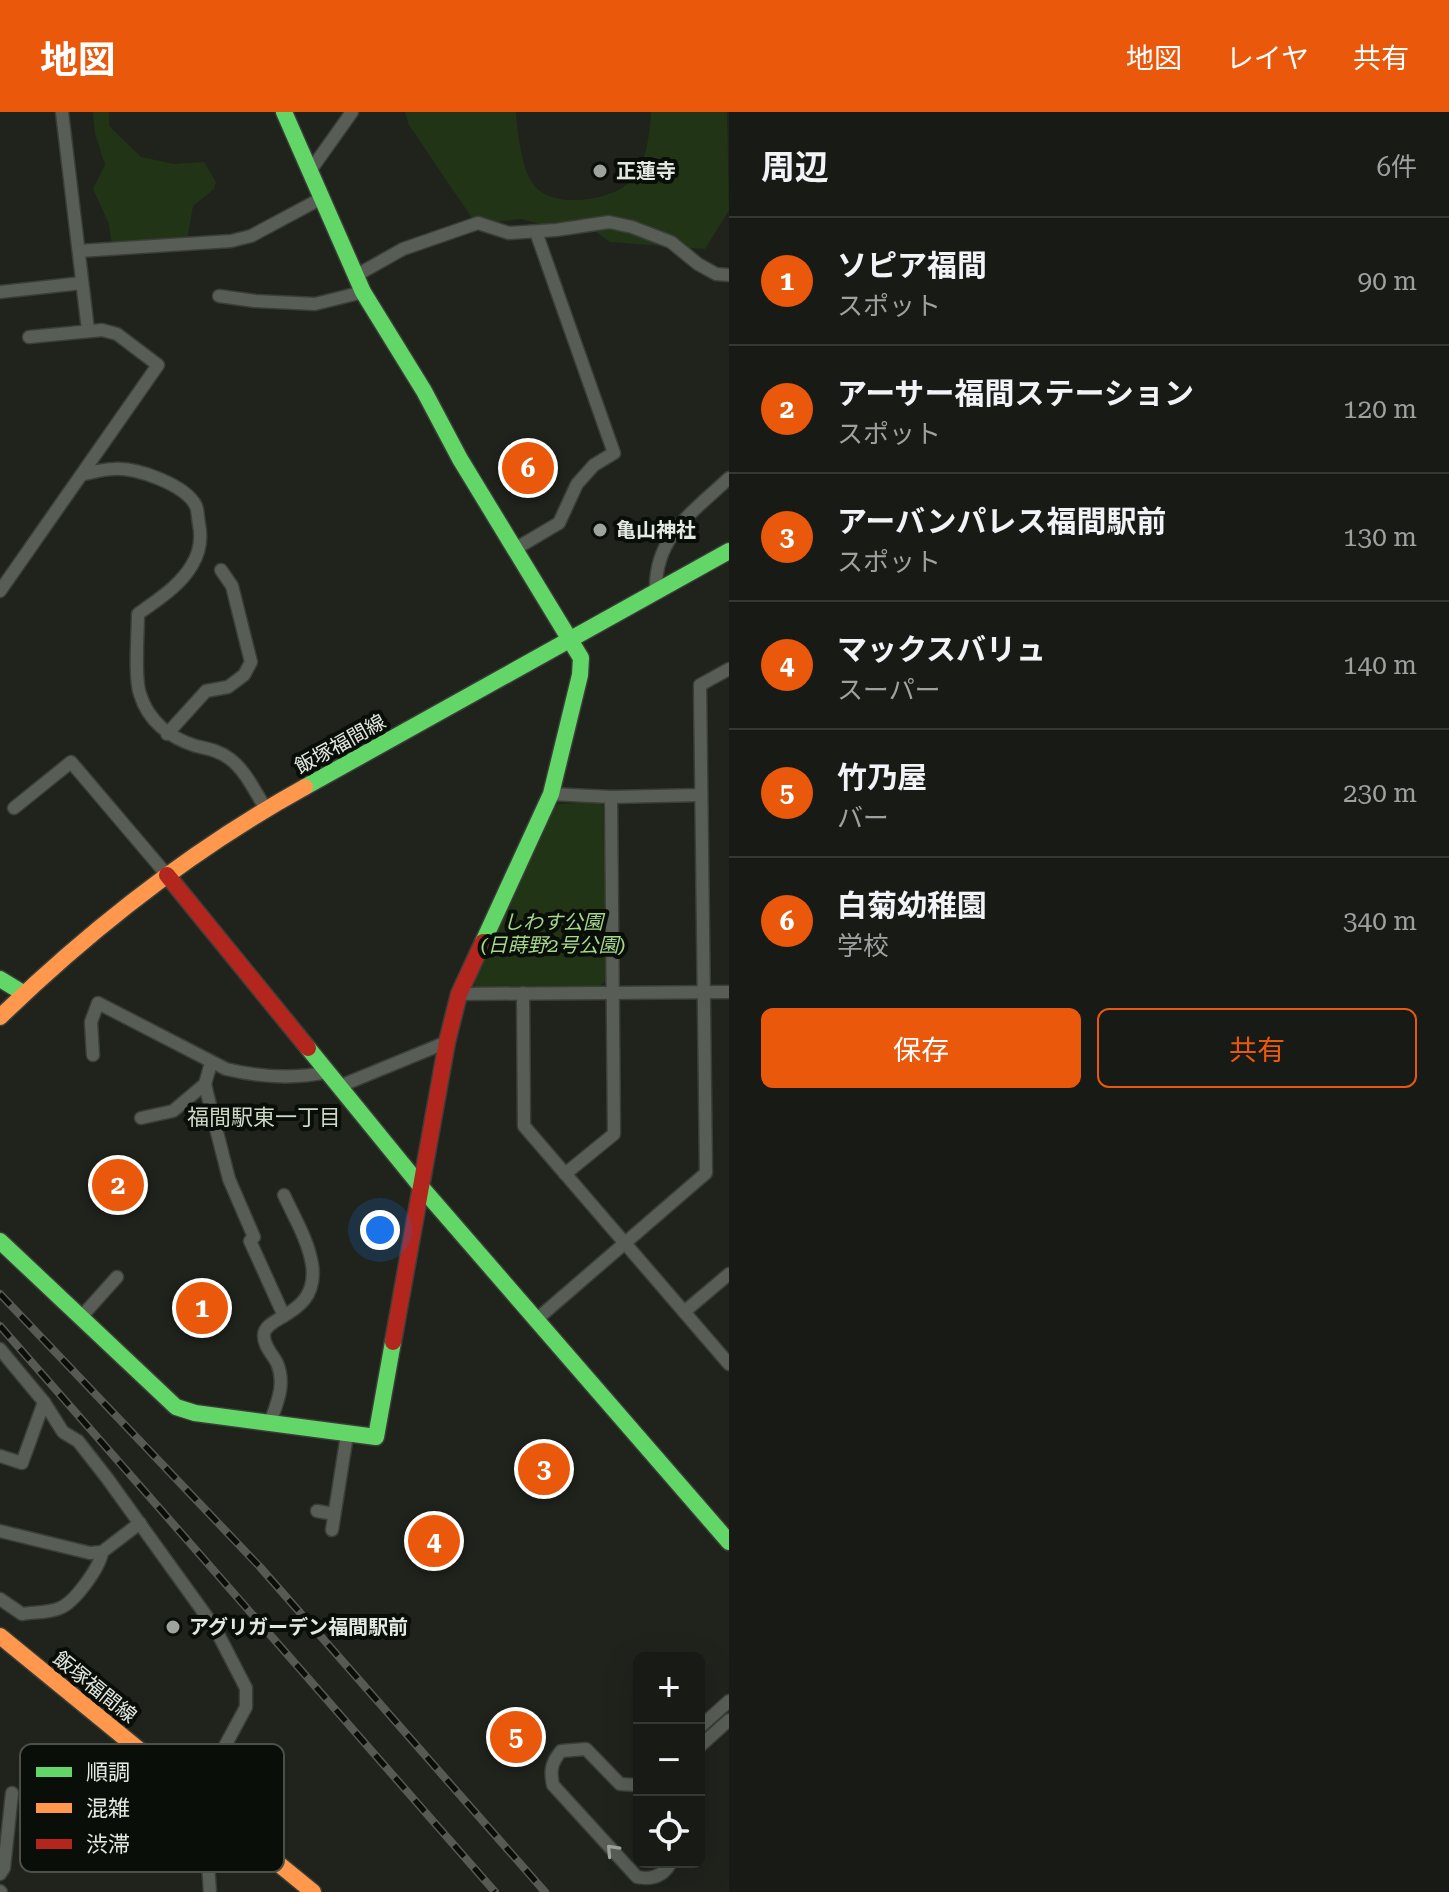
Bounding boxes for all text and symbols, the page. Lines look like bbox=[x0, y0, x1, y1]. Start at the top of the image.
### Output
text: 地図 bbox=[40, 38, 116, 82]
text: 地図 bbox=[1126, 42, 1182, 75]
text: レイヤ bbox=[1226, 42, 1309, 75]
text: 共有 bbox=[1353, 42, 1409, 75]
text: 周辺 bbox=[761, 147, 829, 187]
text: 6件 bbox=[1376, 152, 1417, 182]
place label: 正蓮寺 bbox=[616, 159, 676, 183]
marker: 正蓮寺 bbox=[591, 162, 609, 180]
text: ソピア福間 bbox=[837, 248, 987, 283]
text: 1 bbox=[780, 266, 794, 296]
text: 90 m bbox=[1358, 266, 1417, 296]
text: スポット bbox=[837, 291, 941, 321]
text: アーサー福間ステーション bbox=[837, 376, 1194, 411]
text: 2 bbox=[780, 394, 794, 424]
text: 120 m bbox=[1343, 394, 1417, 424]
text: スポット bbox=[837, 419, 941, 449]
pin: 6 bbox=[502, 438, 554, 498]
text: アーバンパレス福間駅前 bbox=[837, 504, 1166, 539]
place label: 亀山神社 bbox=[616, 518, 696, 542]
marker: 亀山神社 bbox=[591, 521, 609, 539]
text: 3 bbox=[780, 522, 794, 552]
text: 130 m bbox=[1343, 522, 1417, 552]
text: スポット bbox=[837, 547, 941, 577]
text: マックスバリュ bbox=[837, 632, 1046, 667]
text: 4 bbox=[780, 650, 794, 680]
text: 140 m bbox=[1343, 650, 1417, 680]
text: スーパー bbox=[837, 675, 941, 705]
street label: 飯塚福間線 bbox=[290, 709, 390, 779]
text: 竹乃屋 bbox=[837, 760, 927, 795]
text: 5 bbox=[780, 778, 794, 808]
text: 230 m bbox=[1343, 778, 1417, 808]
text: バー bbox=[837, 803, 889, 833]
text: 白菊幼稚園 bbox=[837, 888, 987, 923]
text: 6 bbox=[780, 906, 794, 936]
text: 340 m bbox=[1343, 906, 1417, 936]
park label: しわす公園 (日蒔野2号公園) bbox=[480, 910, 626, 957]
text: 学校 bbox=[837, 931, 889, 961]
button: 保存 bbox=[761, 1008, 1081, 1088]
button: 共有 bbox=[1097, 1008, 1417, 1088]
district label: 福間駅東一丁目 bbox=[187, 1105, 341, 1130]
pin: 2 bbox=[92, 1155, 144, 1215]
your location bbox=[360, 1210, 400, 1250]
pin: 1 bbox=[176, 1278, 228, 1338]
pin: 3 bbox=[518, 1439, 570, 1499]
pin: 4 bbox=[408, 1511, 460, 1571]
place label: アグリガーデン福間駅前 bbox=[189, 1615, 408, 1639]
marker: アグリガーデン福間駅前 bbox=[164, 1618, 182, 1636]
street label: 飯塚福間線 bbox=[49, 1646, 141, 1728]
map controls bbox=[633, 1652, 705, 1868]
button: + bbox=[633, 1652, 705, 1724]
pin: 5 bbox=[490, 1707, 542, 1767]
button: − bbox=[633, 1724, 705, 1796]
legend bbox=[20, 1744, 284, 1872]
text: 順調 bbox=[86, 1760, 130, 1785]
text: 混雑 bbox=[86, 1796, 130, 1821]
button: locate bbox=[633, 1796, 705, 1868]
text: 渋滞 bbox=[86, 1832, 130, 1857]
one-way arrow bbox=[607, 1845, 622, 1859]

